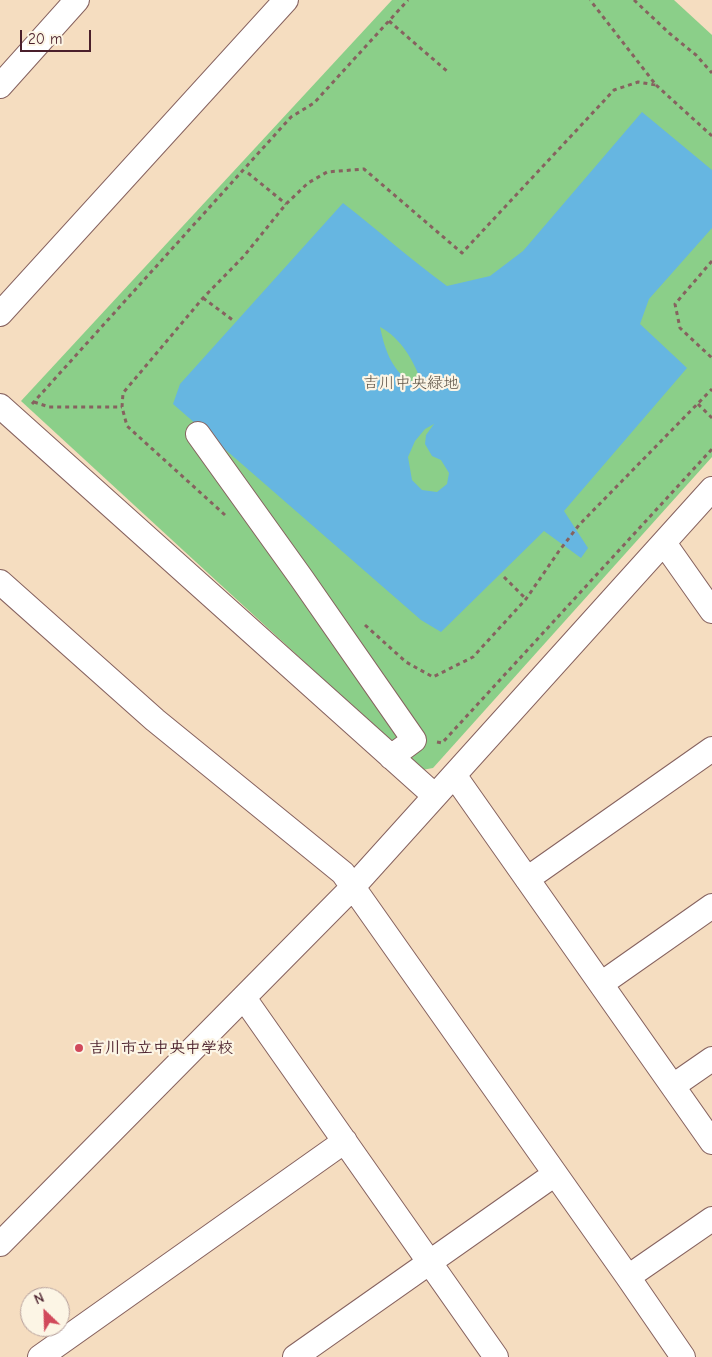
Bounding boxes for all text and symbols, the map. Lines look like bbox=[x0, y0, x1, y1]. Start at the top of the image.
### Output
scale bar bbox=[22, 20, 94, 52]
text: 20 m bbox=[28, 30, 62, 48]
park label: 吉川中央緑地 bbox=[363, 373, 459, 393]
place label: 吉川市立中央中学校 bbox=[89, 1038, 233, 1058]
marker: 吉川市立中央中学校 bbox=[73, 1042, 85, 1054]
north arrow bbox=[20, 1287, 70, 1337]
text: N bbox=[31, 1289, 47, 1308]

